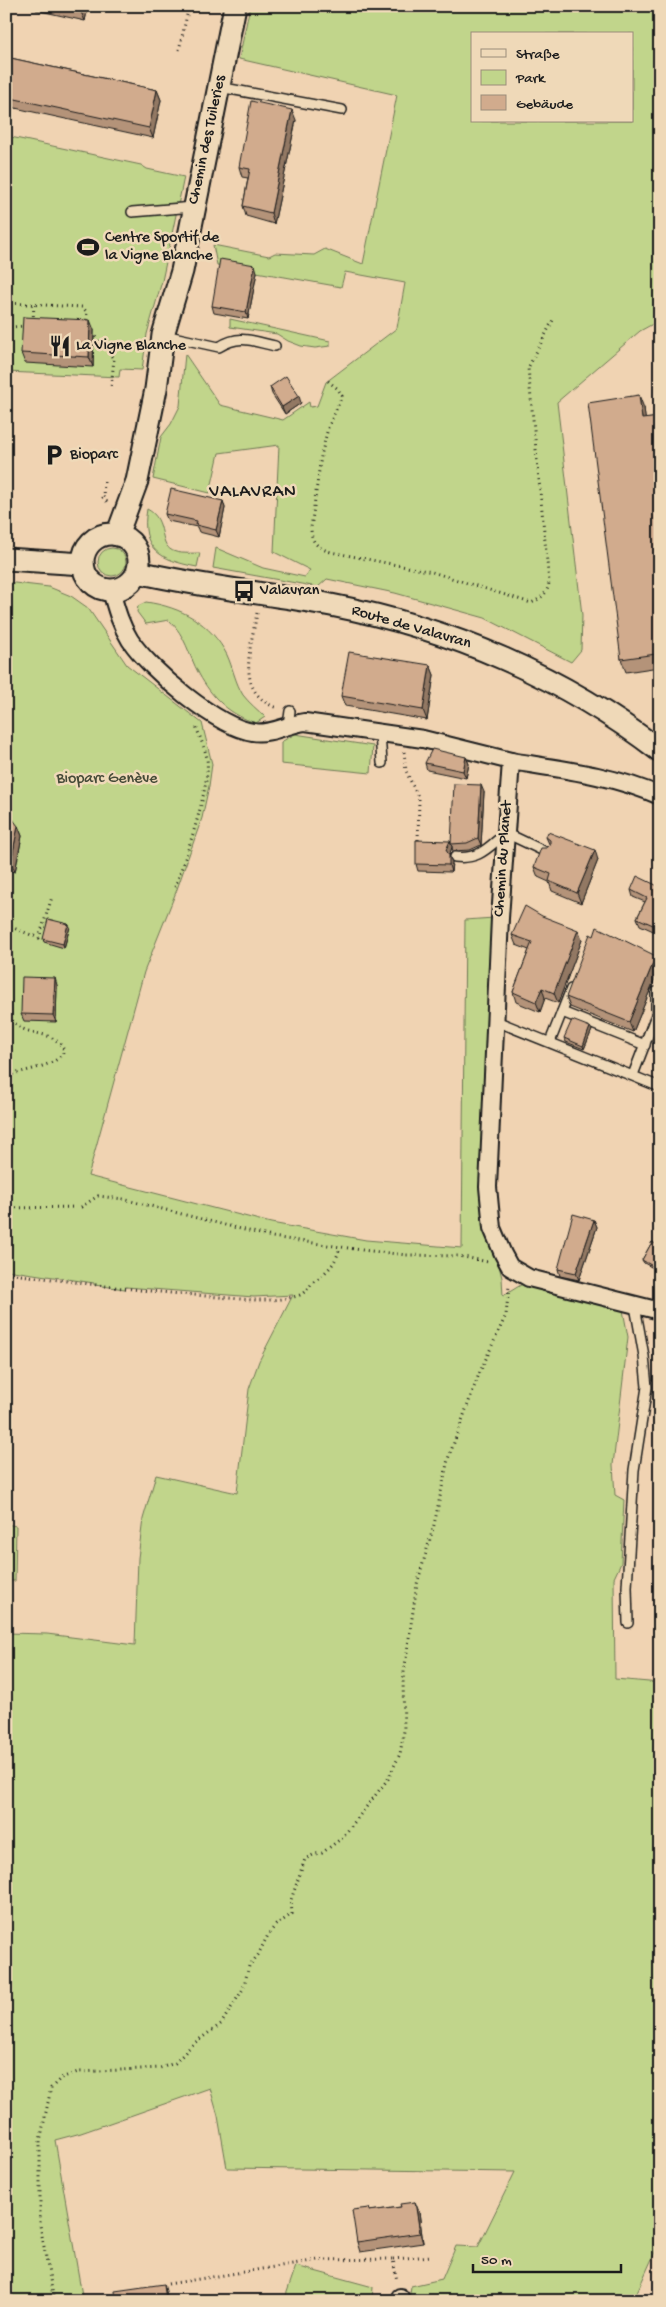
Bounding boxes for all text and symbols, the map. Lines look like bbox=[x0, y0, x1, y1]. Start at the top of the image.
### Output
legend bbox=[471, 32, 634, 122]
text: Straße bbox=[516, 46, 560, 64]
text: Park bbox=[515, 70, 546, 88]
street label: Chemin des Tuileries bbox=[185, 73, 231, 206]
text: Gebäude bbox=[516, 96, 573, 114]
place label: Centre Sportif de la Vigne Blanche bbox=[105, 229, 220, 266]
sports icon: Centre Sportif de la Vigne Blanche bbox=[75, 234, 101, 260]
restaurant icon: La Vigne Blanche bbox=[47, 333, 73, 359]
place label: La Vigne Blanche bbox=[76, 337, 187, 356]
parking icon: Bioparc bbox=[41, 442, 67, 468]
place label: Bioparc bbox=[69, 446, 118, 465]
district label: VALAVRAN bbox=[208, 482, 297, 503]
bus stop icon: Valavran bbox=[231, 578, 257, 604]
place label: Valavran bbox=[259, 582, 320, 601]
street label: Route de Valavran bbox=[349, 602, 473, 654]
park label: Bioparc Genève bbox=[55, 770, 158, 789]
street label: Chemin du Planet bbox=[490, 799, 518, 918]
scale bar bbox=[473, 2242, 621, 2274]
text: 50 m bbox=[481, 2252, 512, 2270]

